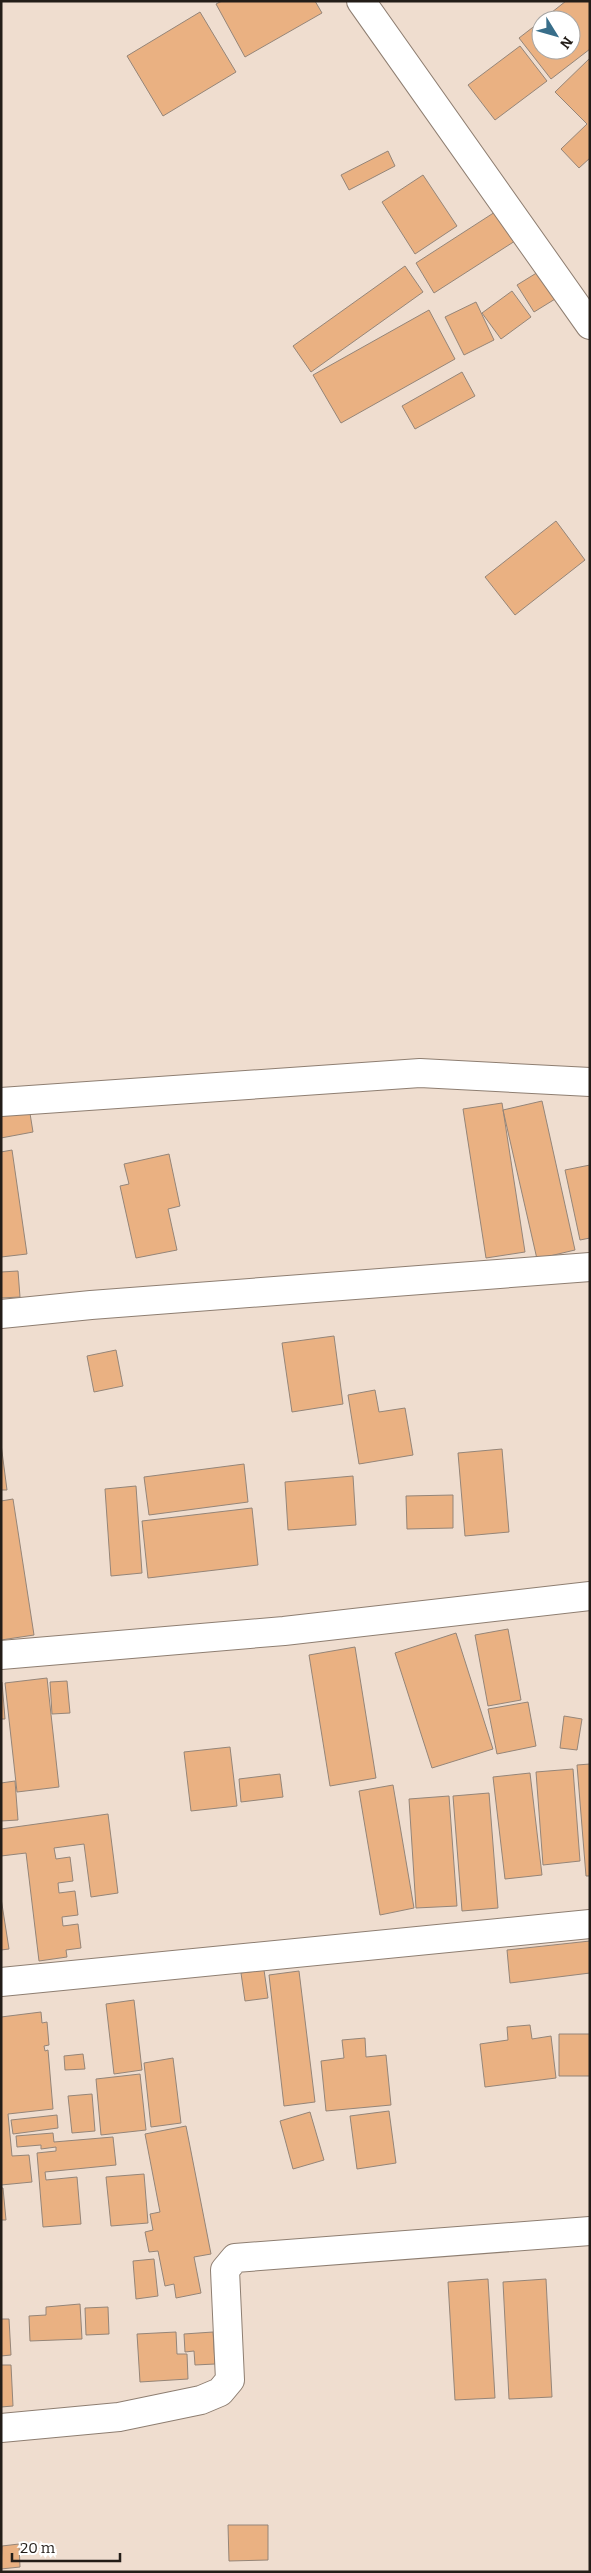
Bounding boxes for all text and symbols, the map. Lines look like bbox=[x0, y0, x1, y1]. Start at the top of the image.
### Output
north arrow bbox=[531, 10, 581, 60]
text: N bbox=[556, 33, 576, 52]
scale bar bbox=[12, 2530, 120, 2562]
text: 20 m bbox=[20, 2539, 56, 2557]

